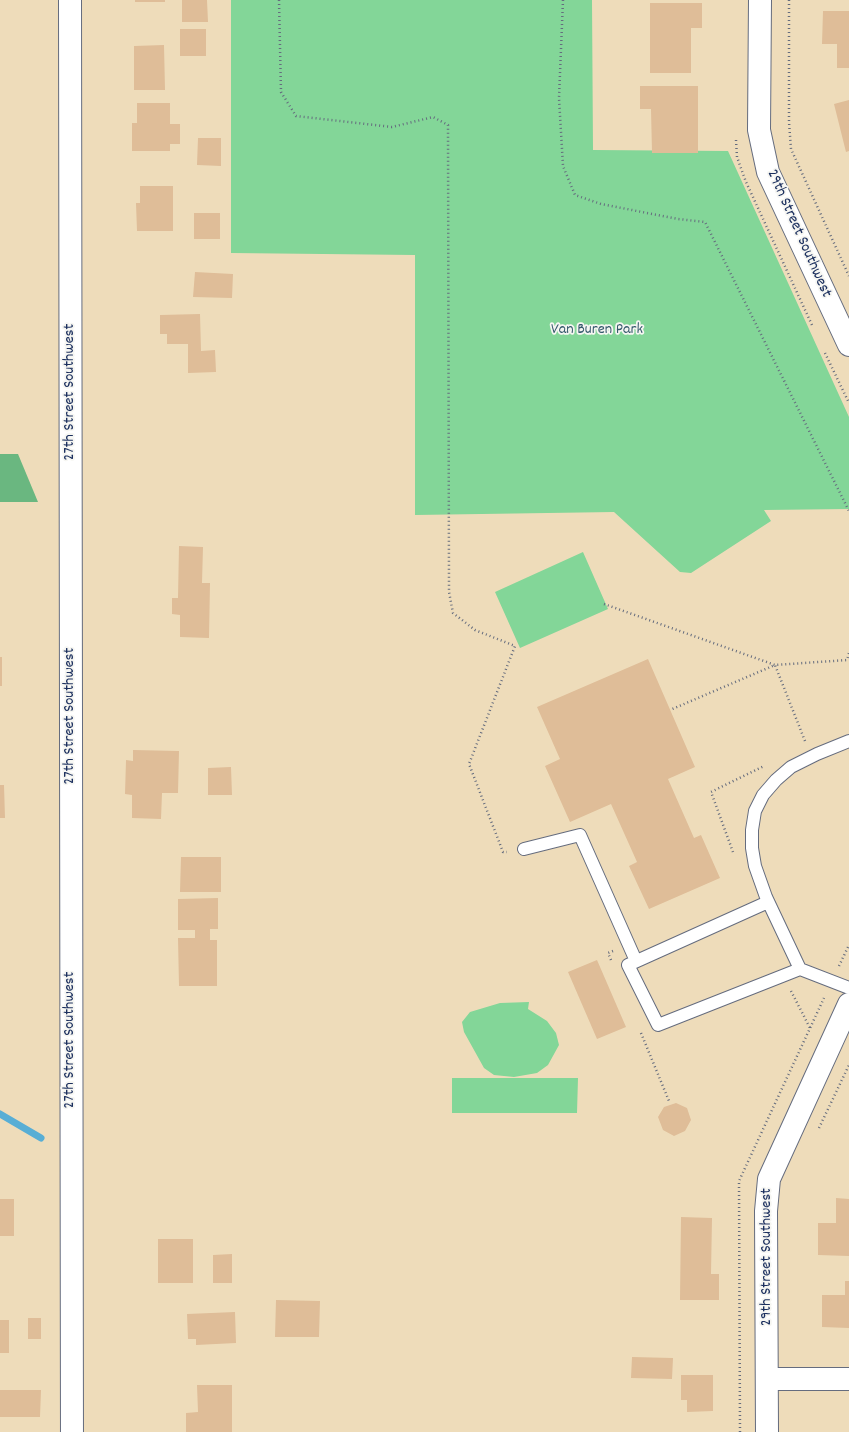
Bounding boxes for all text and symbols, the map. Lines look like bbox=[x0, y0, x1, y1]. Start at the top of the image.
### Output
street label: 29th Street Southwest bbox=[761, 167, 835, 301]
park label: Van Buren Park bbox=[551, 321, 643, 341]
street label: 27th Street Southwest bbox=[61, 324, 81, 460]
street label: 27th Street Southwest bbox=[61, 648, 81, 784]
street label: 27th Street Southwest bbox=[61, 972, 81, 1108]
street label: 29th Street Southwest bbox=[758, 1188, 778, 1326]

